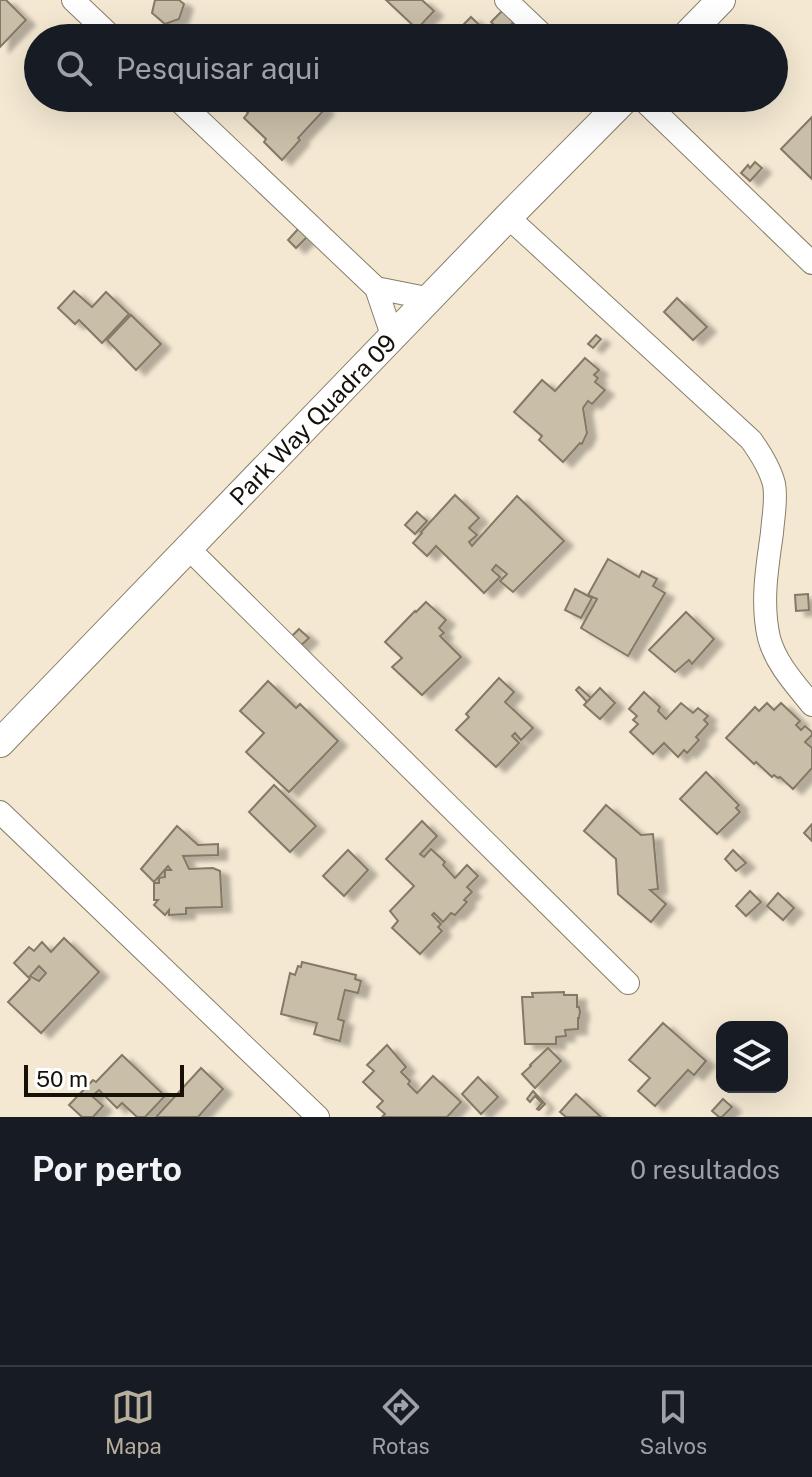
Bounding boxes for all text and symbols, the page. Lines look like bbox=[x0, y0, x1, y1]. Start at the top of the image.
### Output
search box bbox=[24, 24, 788, 112]
icon: search bbox=[52, 46, 96, 90]
text: Pesquisar aqui bbox=[116, 50, 320, 86]
street label: Park Way Quadra 09 bbox=[224, 328, 402, 511]
map controls bbox=[716, 1021, 788, 1093]
button: layers bbox=[716, 1021, 788, 1093]
scale bar bbox=[24, 1061, 184, 1097]
text: 50 m bbox=[36, 1066, 88, 1092]
text: Por perto bbox=[32, 1149, 182, 1189]
text: 0 resultados bbox=[630, 1154, 780, 1185]
tab: Mapa bbox=[105, 1385, 162, 1459]
tab: Rotas bbox=[372, 1385, 430, 1459]
tab: Salvos bbox=[640, 1385, 707, 1459]

